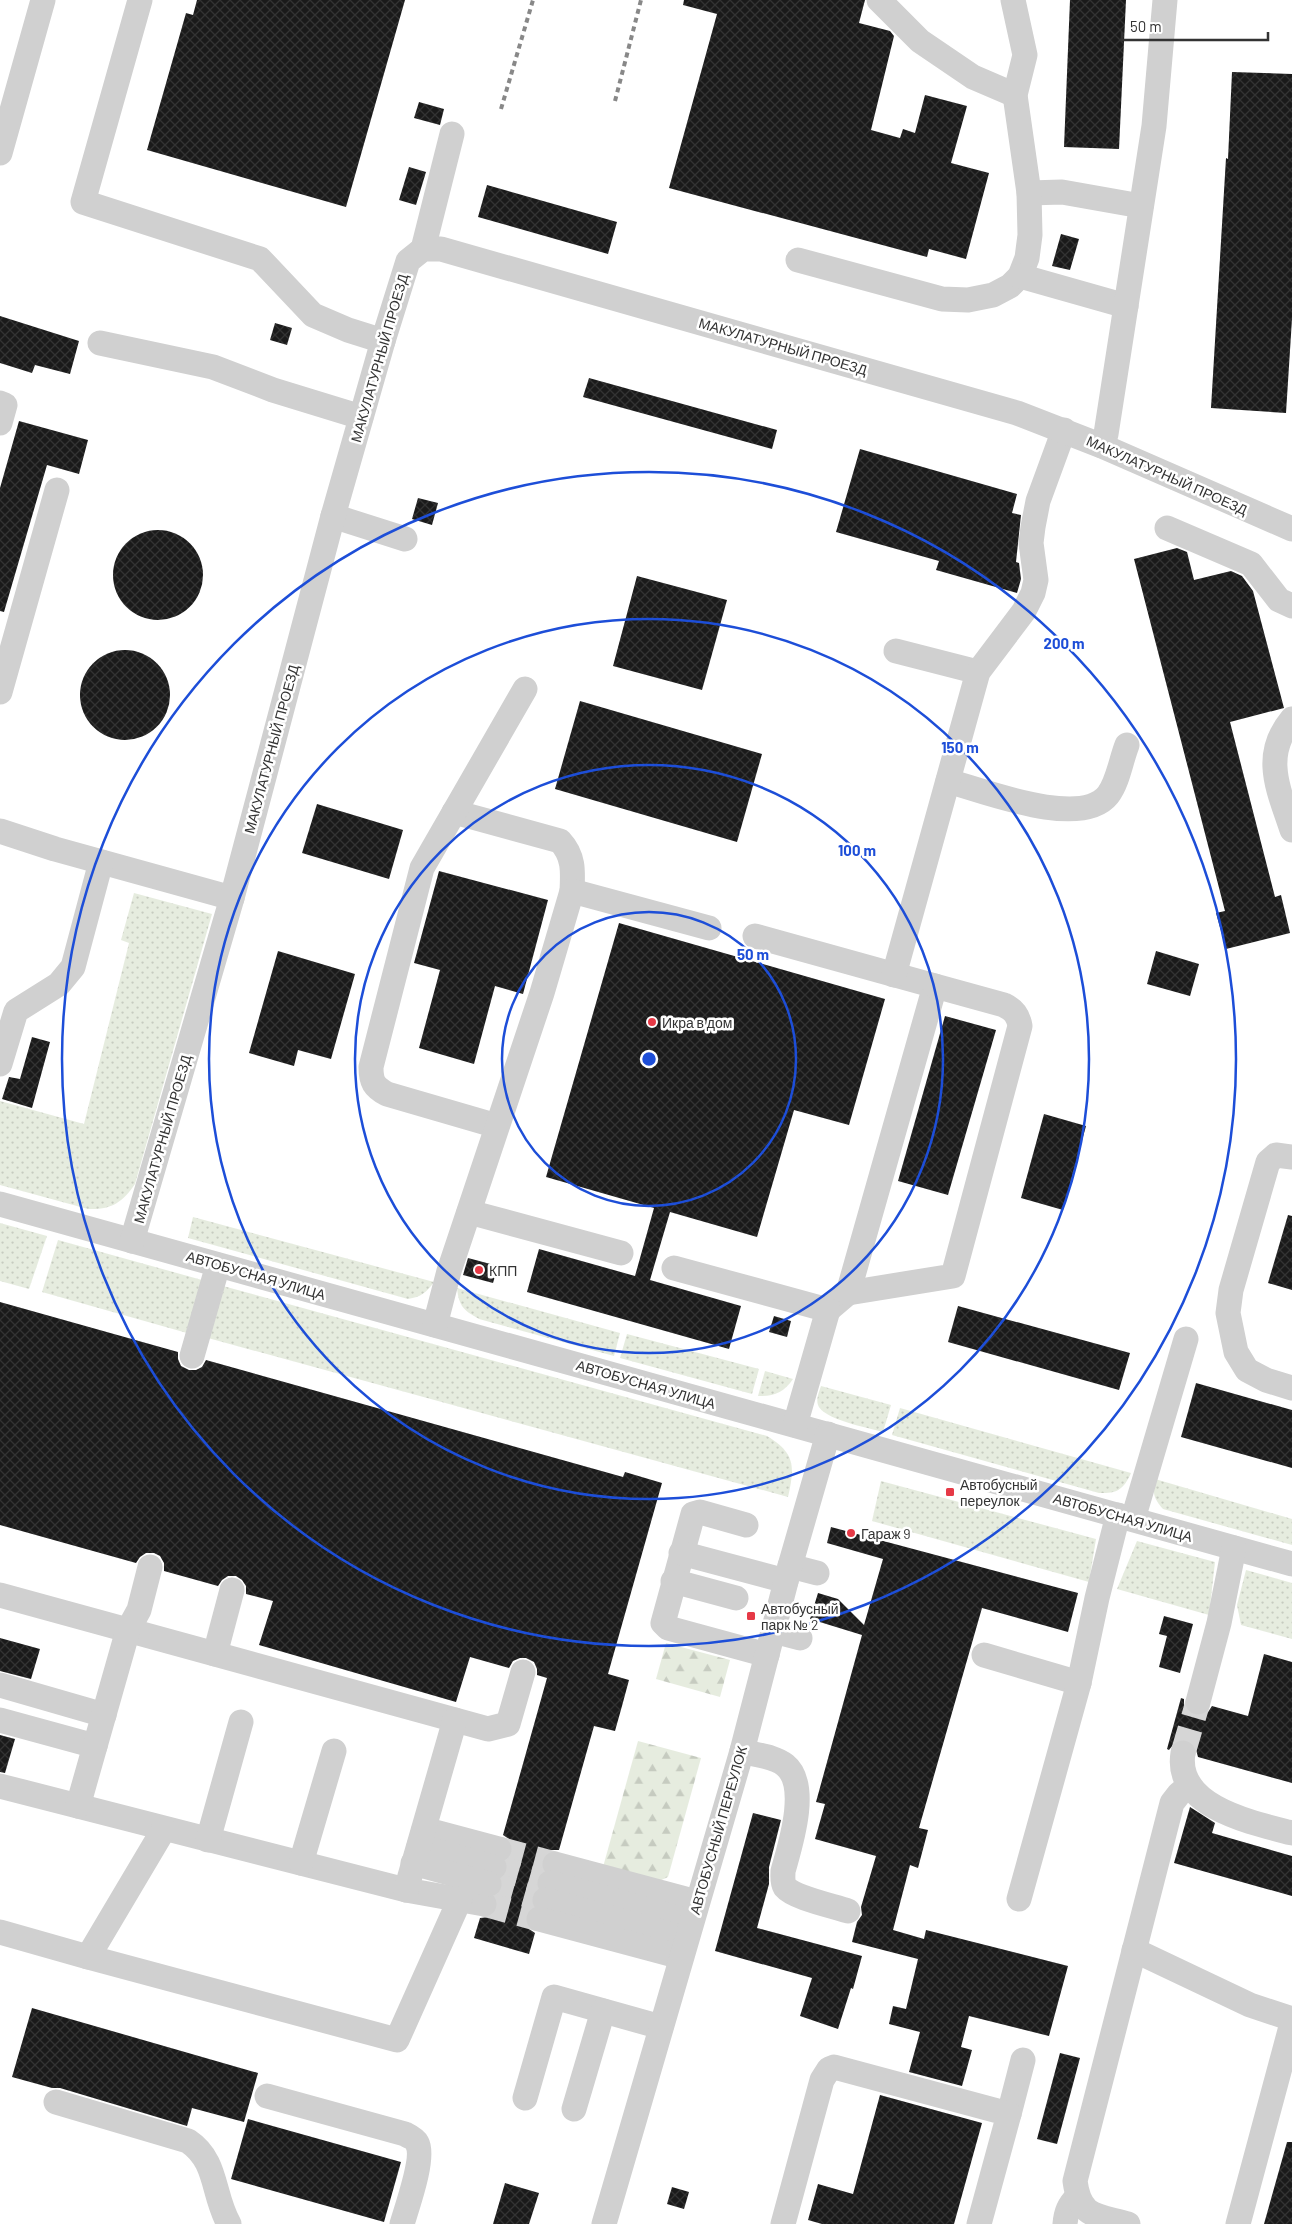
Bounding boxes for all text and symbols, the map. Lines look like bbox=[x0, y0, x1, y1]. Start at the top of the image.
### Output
scale bar bbox=[1122, 10, 1268, 42]
text: 50 m bbox=[1130, 17, 1162, 35]
street label: МАКУЛАТУРНЫЙ ПРОЕЗД bbox=[347, 271, 411, 444]
street label: МАКУЛАТУРНЫЙ ПРОЕЗД bbox=[697, 314, 870, 378]
street label: МАКУЛАТУРНЫЙ ПРОЕЗД bbox=[1084, 432, 1251, 518]
text: 200 m bbox=[1043, 634, 1085, 652]
street label: МАКУЛАТУРНЫЙ ПРОЕЗД bbox=[240, 662, 302, 835]
text: 150 m bbox=[941, 738, 979, 756]
text: 100 m bbox=[838, 841, 876, 859]
text: 50 m bbox=[737, 945, 769, 963]
place label: Икра в дом bbox=[662, 1014, 732, 1031]
marker: Икра в дом bbox=[646, 1016, 658, 1028]
centre of rings bbox=[640, 1050, 658, 1068]
street label: МАКУЛАТУРНЫЙ ПРОЕЗД bbox=[130, 1052, 194, 1225]
street label: АВТОБУСНАЯ УЛИЦА bbox=[184, 1247, 328, 1303]
place label: КПП bbox=[489, 1262, 517, 1279]
marker: КПП bbox=[473, 1264, 485, 1276]
street label: АВТОБУСНАЯ УЛИЦА bbox=[574, 1356, 718, 1412]
place label: Автобусный переулок bbox=[960, 1476, 1038, 1509]
marker: Автобусный переулок bbox=[944, 1486, 956, 1498]
street label: АВТОБУСНАЯ УЛИЦА bbox=[1051, 1489, 1195, 1545]
place label: Гараж 9 bbox=[861, 1525, 911, 1542]
marker: Гараж 9 bbox=[845, 1527, 857, 1539]
place label: Автобусный парк № 2 bbox=[761, 1600, 839, 1633]
marker: Автобусный парк № 2 bbox=[745, 1610, 757, 1622]
street label: АВТОБУСНЫЙ ПЕРЕУЛОК bbox=[686, 1743, 750, 1916]

